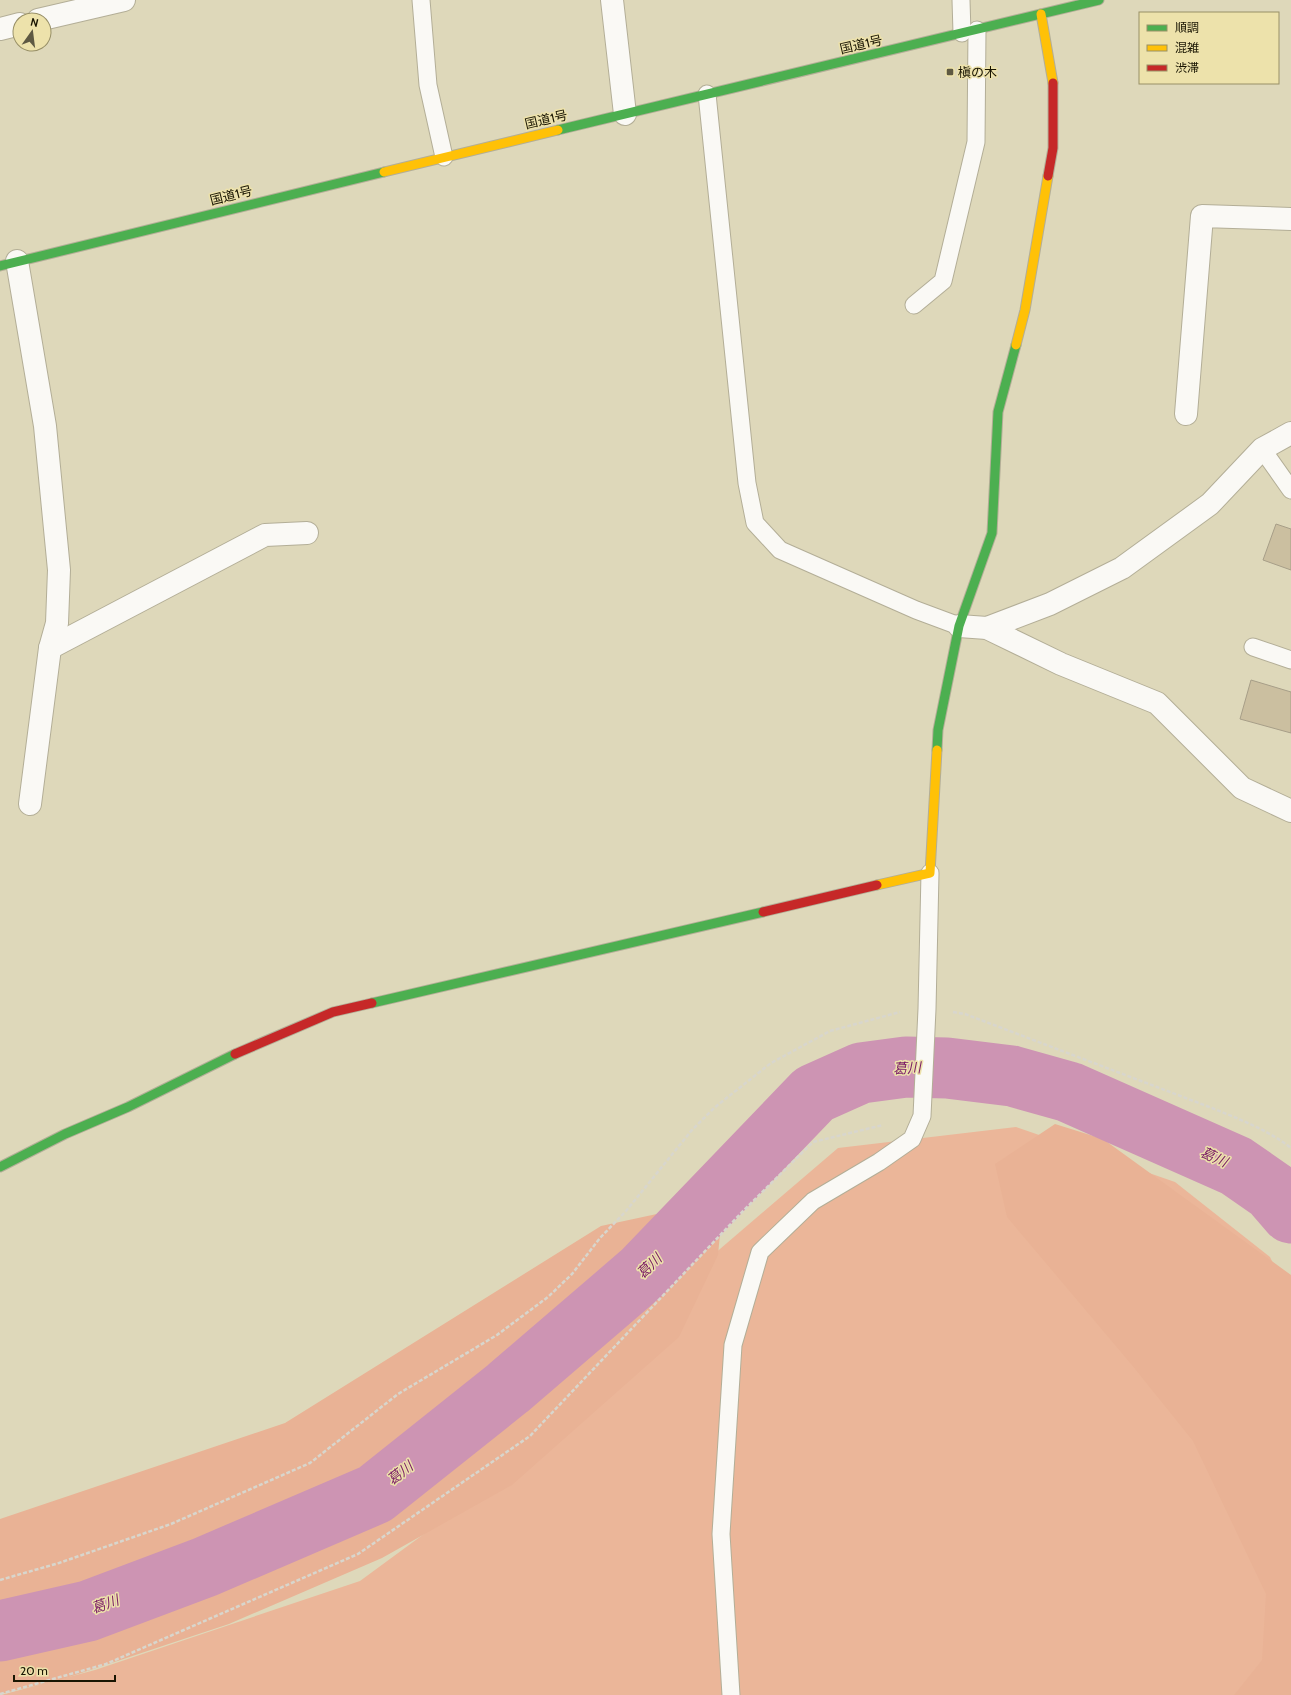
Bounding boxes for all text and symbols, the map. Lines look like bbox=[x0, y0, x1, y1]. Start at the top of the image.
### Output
north arrow bbox=[12, 12, 52, 52]
legend bbox=[1139, 12, 1279, 84]
text: N bbox=[29, 15, 40, 30]
text: 順調 bbox=[1175, 20, 1199, 35]
street label: 国道1号 bbox=[838, 31, 884, 57]
text: 混雑 bbox=[1175, 40, 1199, 55]
text: 渋滞 bbox=[1175, 60, 1199, 75]
place label: 槇の木 bbox=[958, 64, 997, 80]
marker: 槇の木 bbox=[945, 67, 955, 77]
street label: 国道1号 bbox=[523, 106, 569, 132]
street label: 国道1号 bbox=[208, 182, 254, 208]
water label: 葛川 bbox=[893, 1058, 923, 1078]
water label: 葛川 bbox=[1198, 1143, 1232, 1172]
water label: 葛川 bbox=[633, 1248, 667, 1282]
water label: 葛川 bbox=[383, 1456, 418, 1489]
water label: 葛川 bbox=[89, 1590, 123, 1617]
scale bar bbox=[14, 1657, 115, 1683]
text: 20 m bbox=[20, 1663, 48, 1678]

